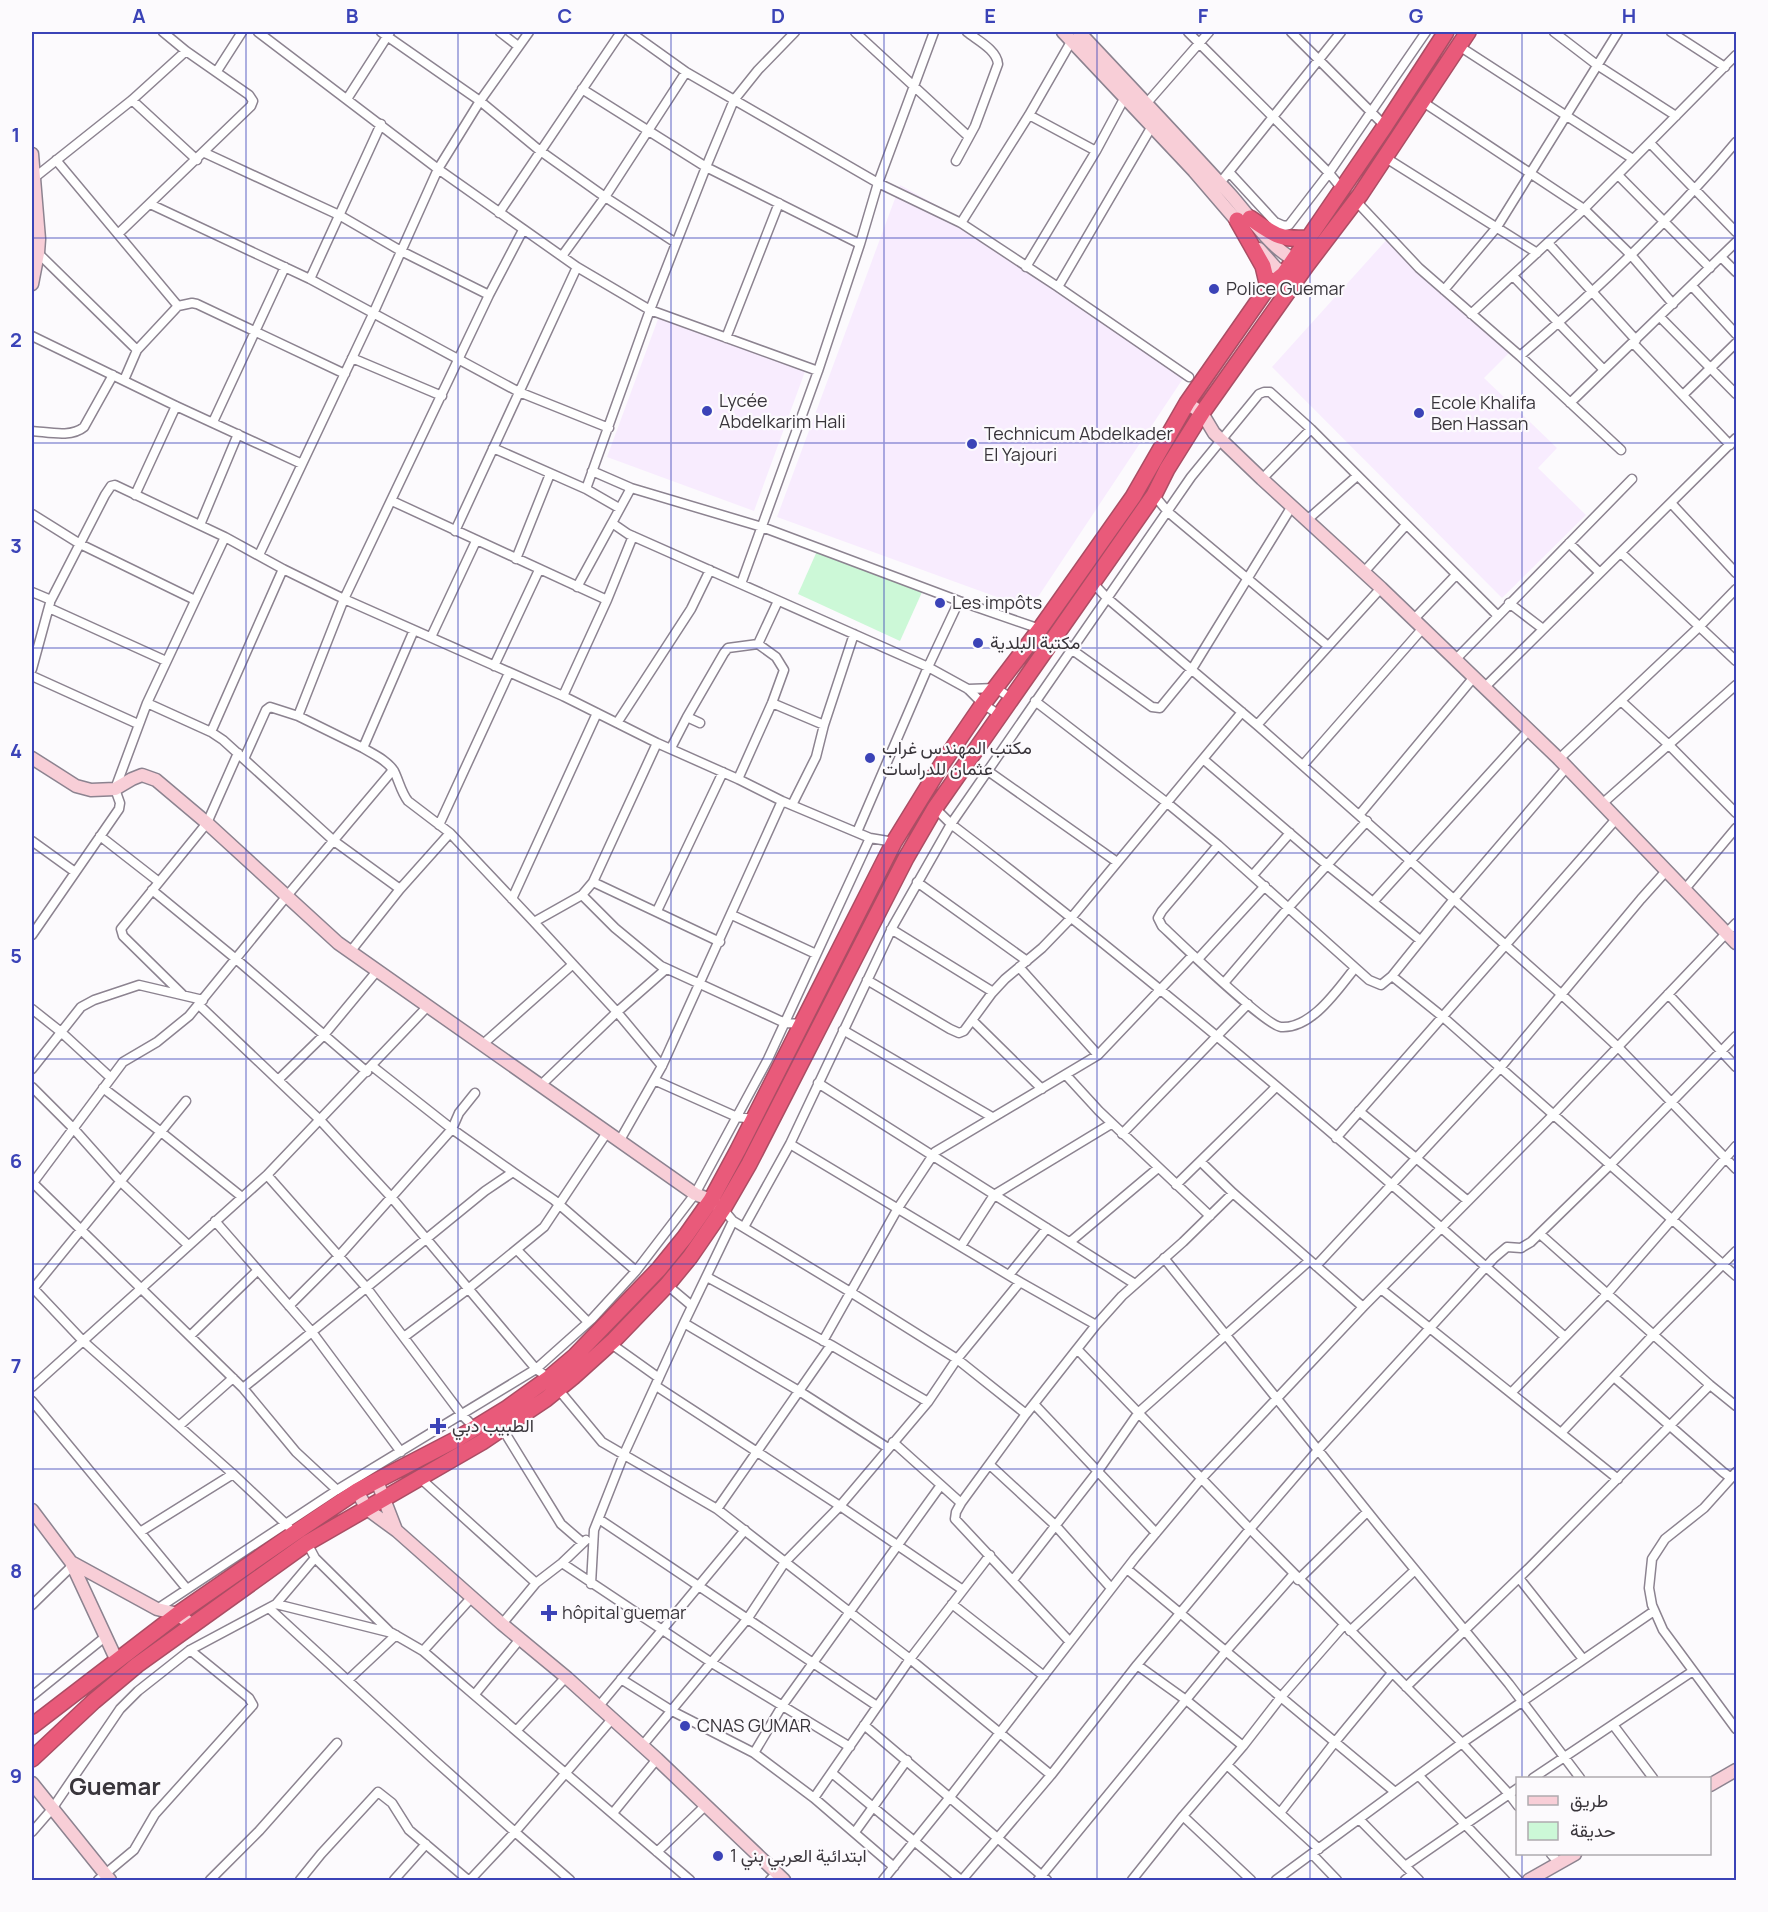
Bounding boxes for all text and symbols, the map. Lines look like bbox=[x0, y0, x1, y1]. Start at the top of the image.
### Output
text: A bbox=[132, 2, 146, 29]
text: B bbox=[346, 2, 359, 29]
text: C bbox=[558, 2, 572, 29]
text: D bbox=[771, 2, 785, 29]
text: E bbox=[984, 2, 996, 29]
text: F bbox=[1198, 2, 1209, 29]
text: G bbox=[1409, 2, 1424, 29]
text: H bbox=[1622, 2, 1636, 29]
text: 1 bbox=[12, 121, 20, 148]
place label: Police Guemar bbox=[1226, 276, 1346, 300]
marker: Police Guemar bbox=[1207, 282, 1221, 296]
text: 2 bbox=[10, 326, 22, 353]
place label: Lycée Abdelkarim Hali bbox=[719, 388, 846, 433]
place label: Ecole Khalifa Ben Hassan bbox=[1431, 390, 1536, 435]
marker: Lycée Abdelkarim Hali bbox=[700, 404, 714, 418]
marker: Ecole Khalifa Ben Hassan bbox=[1412, 406, 1426, 420]
place label: Technicum Abdelkader El Yajouri bbox=[984, 421, 1173, 466]
marker: Technicum Abdelkader El Yajouri bbox=[965, 437, 979, 451]
text: 3 bbox=[10, 532, 22, 559]
place label: Les impôts bbox=[952, 590, 1042, 614]
marker: Les impôts bbox=[933, 596, 947, 610]
place label: مكتبة البلدية bbox=[990, 630, 1080, 654]
marker: مكتبة البلدية bbox=[971, 636, 985, 650]
place label: مكتب المهندس غراب عثمان للدراسات bbox=[882, 735, 1032, 780]
text: 4 bbox=[10, 737, 22, 764]
marker: مكتب المهندس غراب عثمان للدراسات bbox=[863, 751, 877, 765]
text: 5 bbox=[10, 942, 22, 969]
text: 6 bbox=[10, 1147, 22, 1174]
text: 7 bbox=[11, 1352, 21, 1379]
place label: الطبيب دبي bbox=[452, 1413, 534, 1441]
marker: الطبيب دبي bbox=[429, 1417, 447, 1435]
text: 8 bbox=[10, 1557, 22, 1584]
place label: hôpital guemar bbox=[562, 1600, 687, 1624]
marker: hôpital guemar bbox=[540, 1604, 558, 1622]
place label: CNAS GUMAR bbox=[697, 1713, 811, 1737]
marker: CNAS GUMAR bbox=[678, 1719, 692, 1733]
text: 9 bbox=[10, 1762, 22, 1789]
district label: Guemar bbox=[69, 1769, 161, 1802]
legend bbox=[1516, 1777, 1711, 1855]
text: طريق bbox=[1570, 1788, 1608, 1812]
text: حديقة bbox=[1570, 1818, 1616, 1842]
place label: ابتدائية العربي بني 1 bbox=[730, 1843, 867, 1871]
marker: ابتدائية العربي بني 1 bbox=[711, 1849, 725, 1863]

